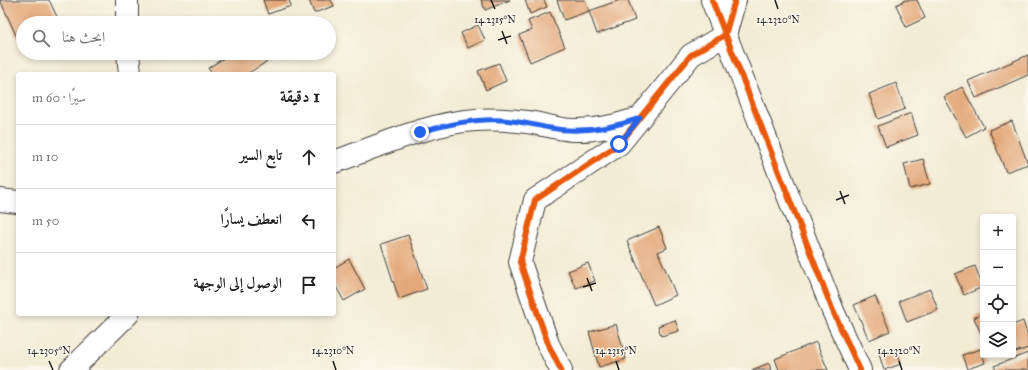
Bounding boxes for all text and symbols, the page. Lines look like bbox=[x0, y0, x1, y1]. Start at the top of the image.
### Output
text: 14.2315°N bbox=[474, 14, 516, 26]
text: 14.2320°N bbox=[756, 14, 800, 26]
search box bbox=[16, 16, 336, 60]
icon: search bbox=[30, 27, 52, 49]
text: ابحث هنا bbox=[62, 28, 105, 46]
text: 1 دقيقة bbox=[280, 86, 320, 107]
text: سيرًا · 60 m bbox=[32, 90, 86, 106]
route end bbox=[411, 123, 429, 141]
route start bbox=[610, 135, 628, 153]
text: تابع السير bbox=[240, 146, 282, 164]
icon: ahead bbox=[298, 146, 320, 168]
text: 10 m bbox=[32, 149, 58, 165]
text: انعطف يسارًا bbox=[220, 210, 282, 228]
icon: left bbox=[298, 210, 320, 232]
text: 50 m bbox=[32, 213, 59, 229]
map controls bbox=[980, 214, 1016, 358]
button: + bbox=[980, 214, 1016, 250]
button: − bbox=[980, 250, 1016, 286]
text: الوصول إلى الوجهة bbox=[193, 274, 282, 292]
icon: arrive bbox=[298, 274, 320, 296]
button: locate bbox=[980, 286, 1016, 322]
button: layers bbox=[980, 322, 1016, 358]
text: 14.2305°N bbox=[27, 345, 71, 357]
text: 14.2310°N bbox=[312, 345, 355, 357]
text: 14.2315°N bbox=[595, 345, 637, 357]
text: 14.2320°N bbox=[877, 345, 921, 357]

